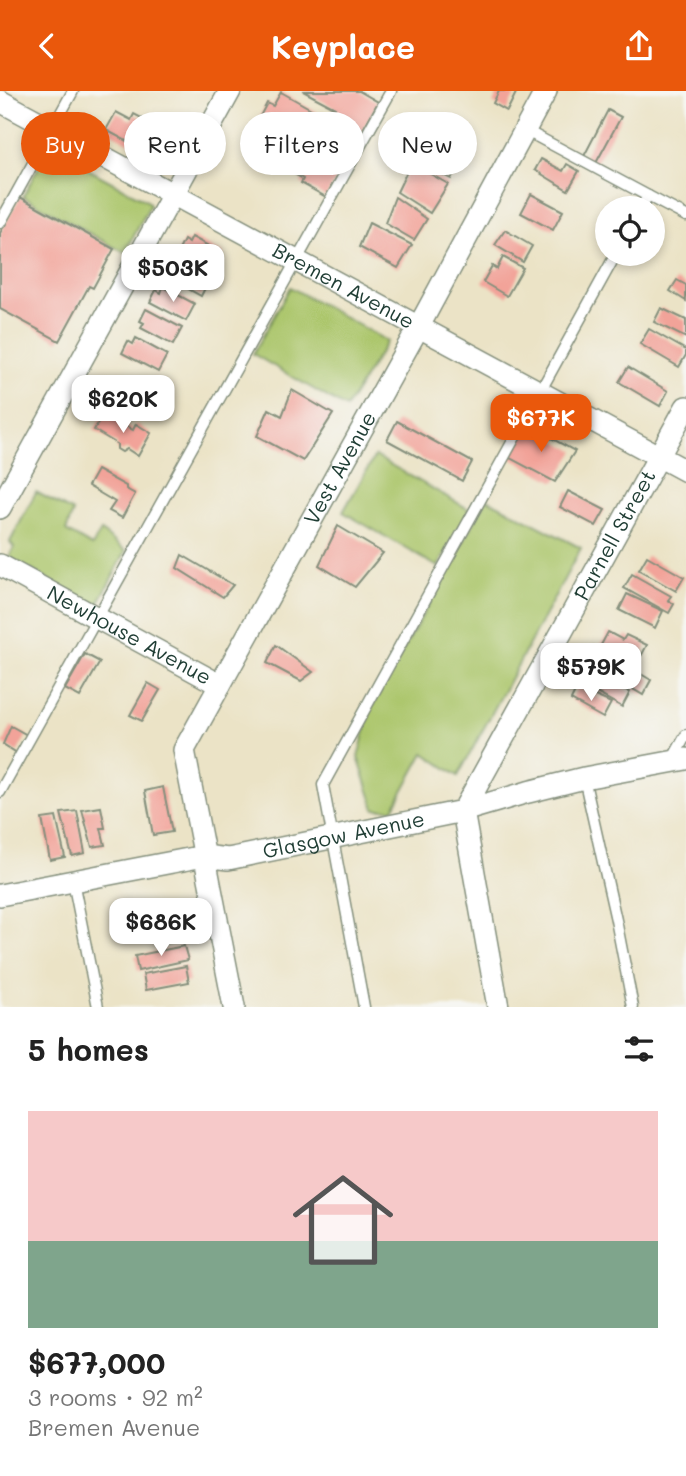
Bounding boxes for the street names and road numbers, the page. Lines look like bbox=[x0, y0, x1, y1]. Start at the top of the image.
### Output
street label: Bremen Avenue bbox=[268, 236, 420, 334]
street label: Vest Avenue bbox=[297, 406, 381, 529]
street label: Parnell Street bbox=[567, 464, 661, 605]
street label: Newhouse Avenue bbox=[43, 578, 217, 690]
street label: Glasgow Avenue bbox=[260, 804, 427, 864]

